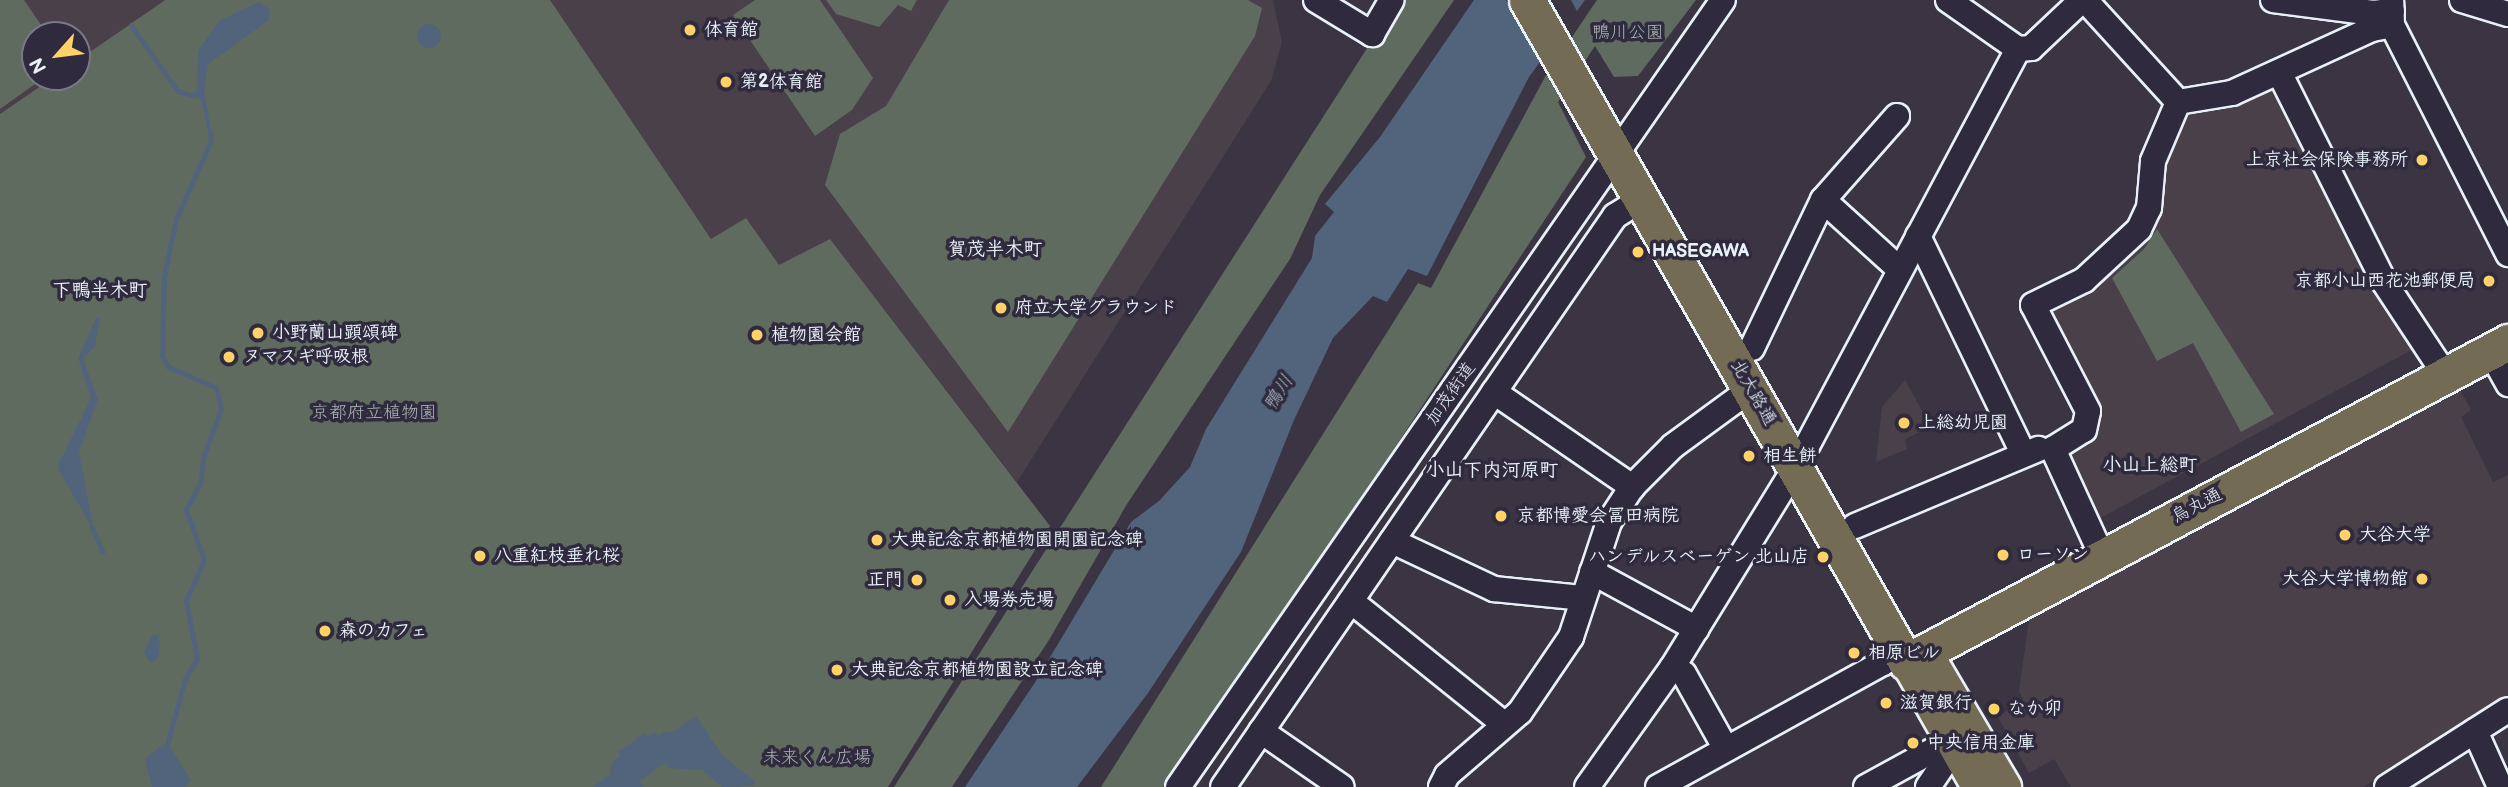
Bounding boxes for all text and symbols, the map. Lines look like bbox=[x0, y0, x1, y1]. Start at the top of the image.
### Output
place label: 体育館 bbox=[704, 19, 758, 41]
north arrow bbox=[21, 21, 91, 91]
marker: 体育館 bbox=[682, 22, 698, 38]
park label: 鴨川公園 bbox=[1592, 22, 1664, 44]
text: N bbox=[25, 53, 52, 77]
place label: 第2体育館 bbox=[740, 71, 823, 93]
marker: 第2体育館 bbox=[718, 74, 734, 90]
place label: 上京社会保険事務所 bbox=[2246, 149, 2408, 171]
marker: 上京社会保険事務所 bbox=[2414, 152, 2430, 168]
district label: 賀茂半木町 bbox=[948, 239, 1042, 261]
place label: HASEGAWA bbox=[1652, 241, 1749, 263]
marker: HASEGAWA bbox=[1630, 244, 1646, 260]
place label: 京都小山西花池郵便局 bbox=[2295, 270, 2475, 292]
marker: 京都小山西花池郵便局 bbox=[2481, 273, 2497, 289]
district label: 下鴨半木町 bbox=[53, 280, 147, 302]
place label: 府立大学グラウンド bbox=[1015, 297, 1177, 319]
marker: 府立大学グラウンド bbox=[993, 300, 1009, 316]
place label: 小野蘭山顕頌碑 bbox=[272, 322, 398, 344]
place label: 植物園会館 bbox=[771, 324, 861, 346]
marker: 小野蘭山顕頌碑 bbox=[250, 325, 266, 341]
marker: 植物園会館 bbox=[749, 327, 765, 343]
place label: ヌマスギ呼吸根 bbox=[243, 346, 369, 368]
marker: ヌマスギ呼吸根 bbox=[221, 349, 237, 365]
street label: 北大路通 bbox=[1726, 356, 1780, 430]
street label: 加茂街道 bbox=[1422, 358, 1480, 430]
water label: 鴨川 bbox=[1259, 371, 1299, 415]
park label: 京都府立植物園 bbox=[311, 402, 437, 424]
place label: 上総幼児園 bbox=[1918, 412, 2008, 434]
marker: 上総幼児園 bbox=[1896, 415, 1912, 431]
place label: 相生餅 bbox=[1763, 445, 1817, 467]
marker: 相生餅 bbox=[1741, 448, 1757, 464]
district label: 小山上総町 bbox=[2103, 455, 2197, 477]
district label: 小山下内河原町 bbox=[1426, 460, 1558, 482]
street label: 烏丸通 bbox=[2168, 484, 2226, 528]
place label: 京都博愛会冨田病院 bbox=[1517, 505, 1679, 527]
marker: 京都博愛会冨田病院 bbox=[1491, 506, 1511, 526]
place label: 大谷大学 bbox=[2359, 524, 2431, 546]
marker: 大谷大学 bbox=[2337, 527, 2353, 543]
place label: 大典記念京都植物園開園記念碑 bbox=[891, 529, 1143, 551]
marker: 大典記念京都植物園開園記念碑 bbox=[869, 532, 885, 548]
place label: ローソン bbox=[2017, 544, 2089, 566]
place label: 八重紅枝垂れ桜 bbox=[494, 545, 620, 567]
place label: ハンデルスベーゲン 北山店 bbox=[1588, 546, 1809, 568]
marker: ローソン bbox=[1995, 547, 2011, 563]
marker: 八重紅枝垂れ桜 bbox=[472, 548, 488, 564]
marker: ハンデルスベーゲン 北山店 bbox=[1815, 549, 1831, 565]
place label: 大谷大学博物館 bbox=[2282, 568, 2408, 590]
place label: 正門 bbox=[867, 569, 903, 591]
marker: 大谷大学博物館 bbox=[2414, 571, 2430, 587]
marker: 正門 bbox=[909, 572, 925, 588]
place label: 入場券売場 bbox=[964, 589, 1054, 611]
marker: 入場券売場 bbox=[942, 592, 958, 608]
place label: 森のカフェ bbox=[339, 620, 429, 642]
marker: 森のカフェ bbox=[317, 623, 333, 639]
place label: 相原ビル bbox=[1868, 642, 1940, 664]
marker: 相原ビル bbox=[1846, 645, 1862, 661]
place label: 大典記念京都植物園設立記念碑 bbox=[851, 659, 1103, 681]
marker: 大典記念京都植物園設立記念碑 bbox=[829, 662, 845, 678]
place label: 滋賀銀行 bbox=[1900, 692, 1972, 714]
marker: 滋賀銀行 bbox=[1878, 695, 1894, 711]
place label: なか卯 bbox=[2008, 698, 2062, 720]
marker: なか卯 bbox=[1986, 701, 2002, 717]
place label: 中央信用金庫 bbox=[1927, 732, 2035, 754]
marker: 中央信用金庫 bbox=[1905, 735, 1921, 751]
park label: 未来くん広場 bbox=[763, 747, 871, 769]

